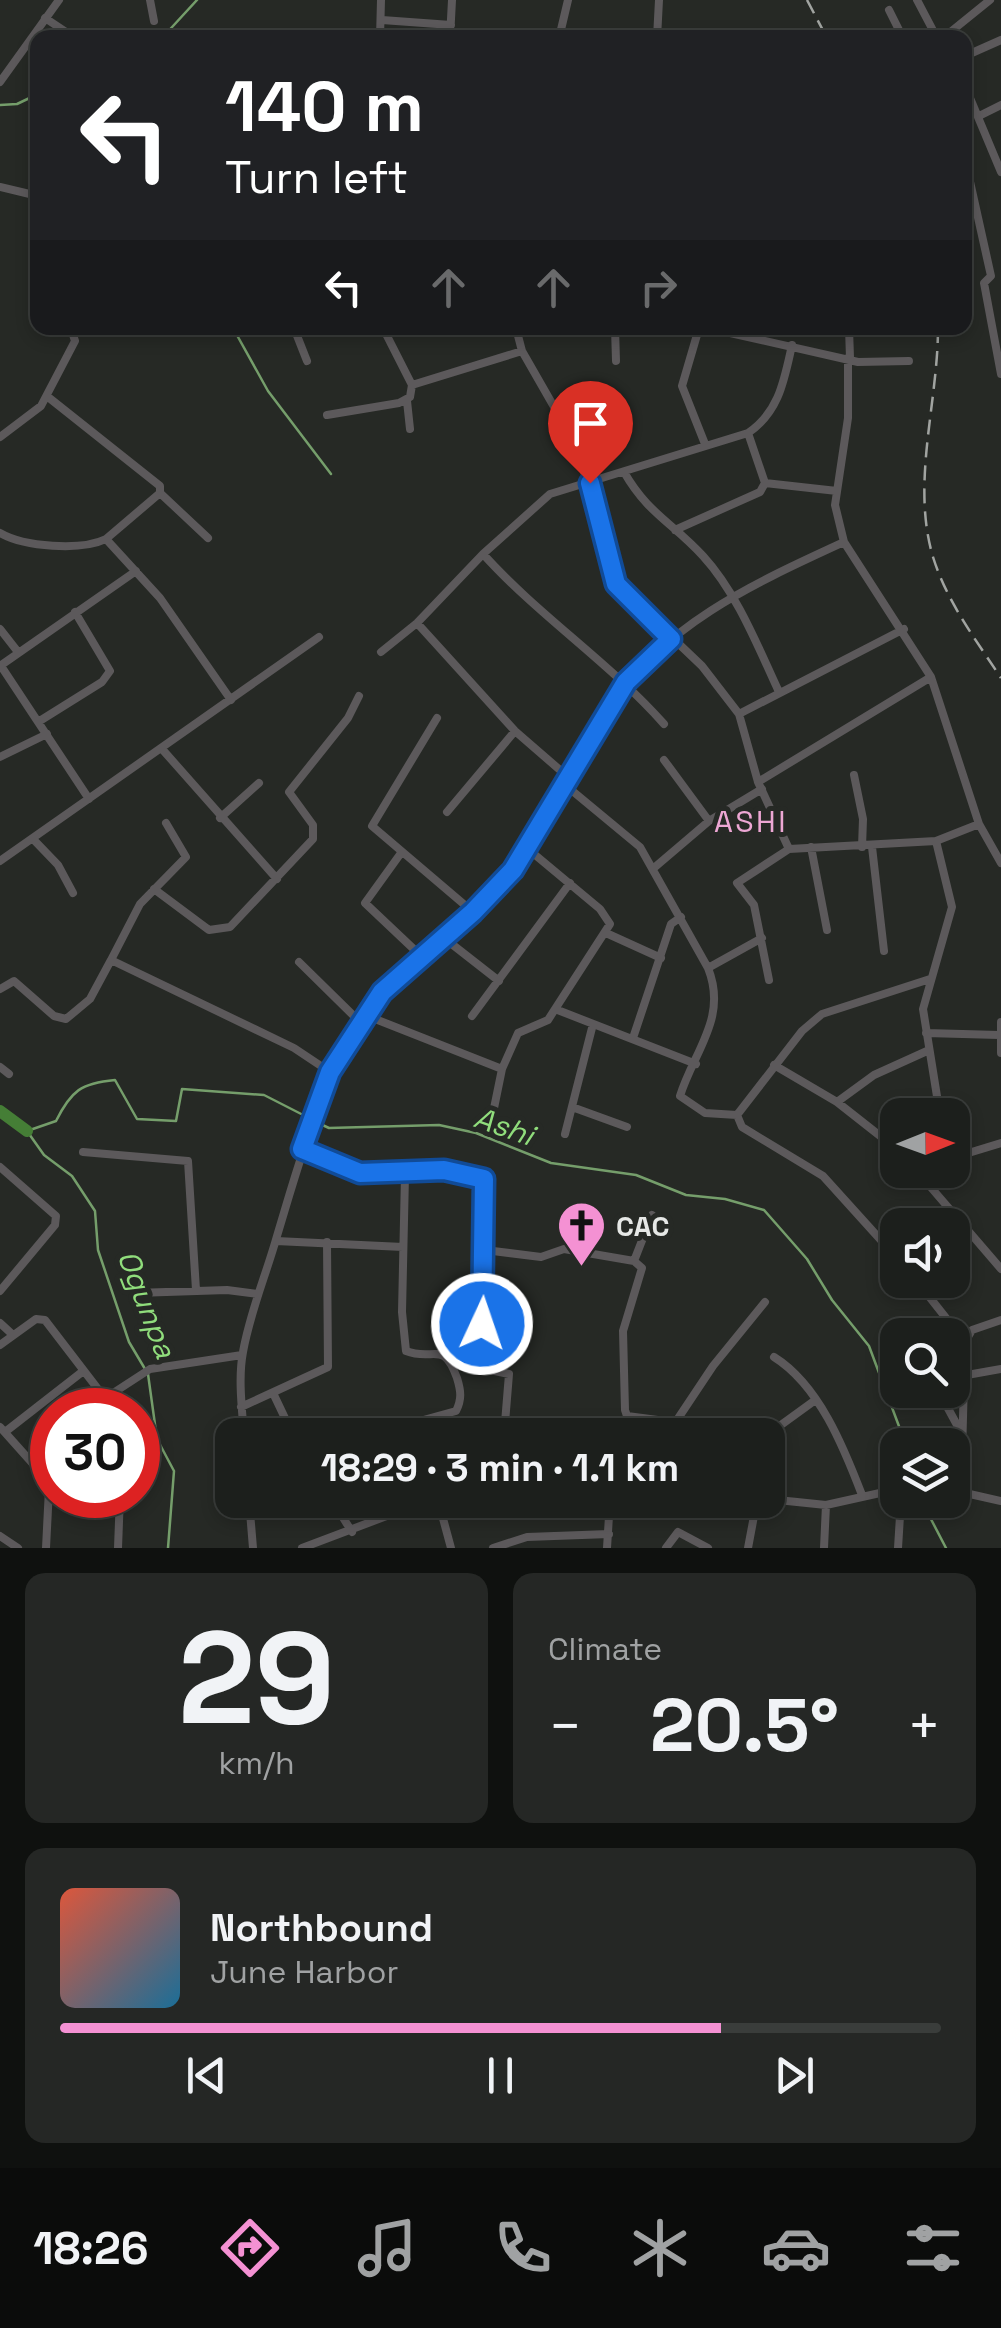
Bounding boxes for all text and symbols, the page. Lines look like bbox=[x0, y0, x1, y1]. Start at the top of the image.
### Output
text: 140 m bbox=[225, 62, 424, 151]
icon: left bbox=[60, 70, 190, 200]
text: Turn left bbox=[225, 149, 408, 206]
icon: left bbox=[316, 260, 371, 315]
icon: ahead bbox=[421, 260, 476, 315]
icon: ahead bbox=[526, 260, 581, 315]
icon: right bbox=[631, 260, 686, 315]
pin bbox=[548, 381, 633, 484]
icon: arrive bbox=[563, 396, 618, 451]
district label: ASHI bbox=[714, 802, 788, 841]
water label: Ashi bbox=[469, 1098, 542, 1155]
north arrow bbox=[880, 1098, 970, 1188]
map controls bbox=[880, 1098, 970, 1518]
church icon: CAC bbox=[555, 1200, 607, 1268]
place label: CAC bbox=[616, 1208, 669, 1244]
button: sound bbox=[880, 1208, 970, 1298]
water label: Ogunpa bbox=[109, 1244, 186, 1364]
position arrow bbox=[430, 1272, 534, 1376]
button: search bbox=[880, 1318, 970, 1408]
speed limit sign: 30 bbox=[30, 1388, 160, 1518]
button: layers bbox=[880, 1428, 970, 1518]
text: 18:29 · 3 min · 1.1 km bbox=[321, 1444, 679, 1492]
text: 29 bbox=[178, 1595, 335, 1761]
text: Climate bbox=[548, 1629, 662, 1669]
text: 20.5° bbox=[650, 1677, 839, 1773]
text: − bbox=[548, 1691, 582, 1761]
text: + bbox=[907, 1691, 941, 1761]
text: km/h bbox=[218, 1743, 295, 1783]
text: Northbound bbox=[210, 1904, 433, 1952]
text: June Harbor bbox=[210, 1952, 398, 1992]
icon: previous bbox=[179, 2048, 234, 2103]
icon: pause bbox=[473, 2048, 528, 2103]
icon: next bbox=[767, 2048, 822, 2103]
icon: directions bbox=[215, 2213, 285, 2283]
icon: music bbox=[352, 2213, 422, 2283]
icon: phone bbox=[488, 2213, 558, 2283]
icon: climate bbox=[625, 2213, 695, 2283]
icon: car bbox=[761, 2213, 831, 2283]
icon: filters bbox=[898, 2213, 968, 2283]
text: 18:26 bbox=[33, 2220, 149, 2277]

